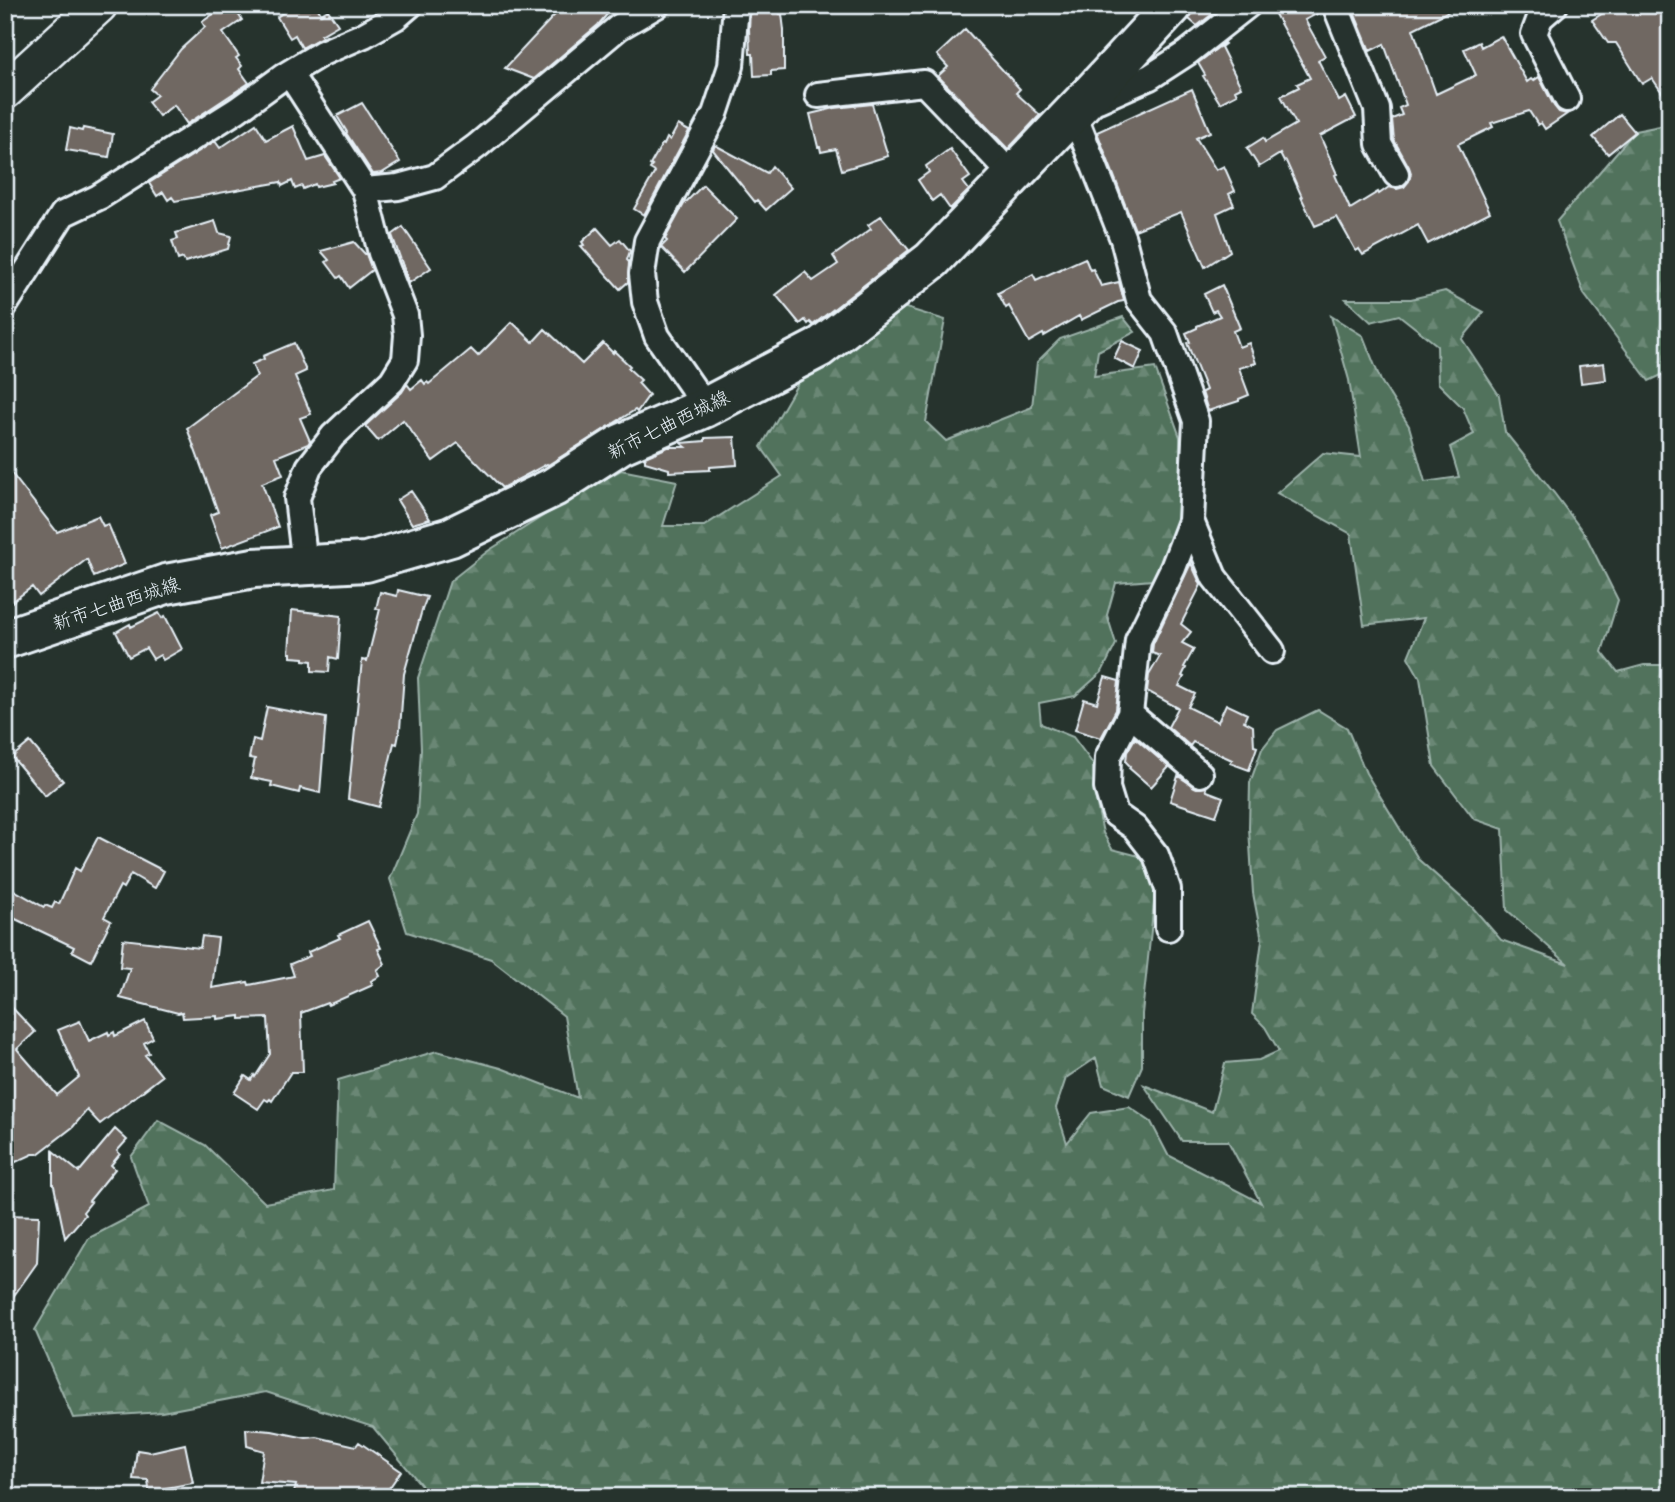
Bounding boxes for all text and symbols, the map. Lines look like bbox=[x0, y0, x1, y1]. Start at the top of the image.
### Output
street label: 新市七曲西城線 bbox=[603, 384, 733, 464]
street label: 新市七曲西城線 bbox=[49, 571, 183, 635]

